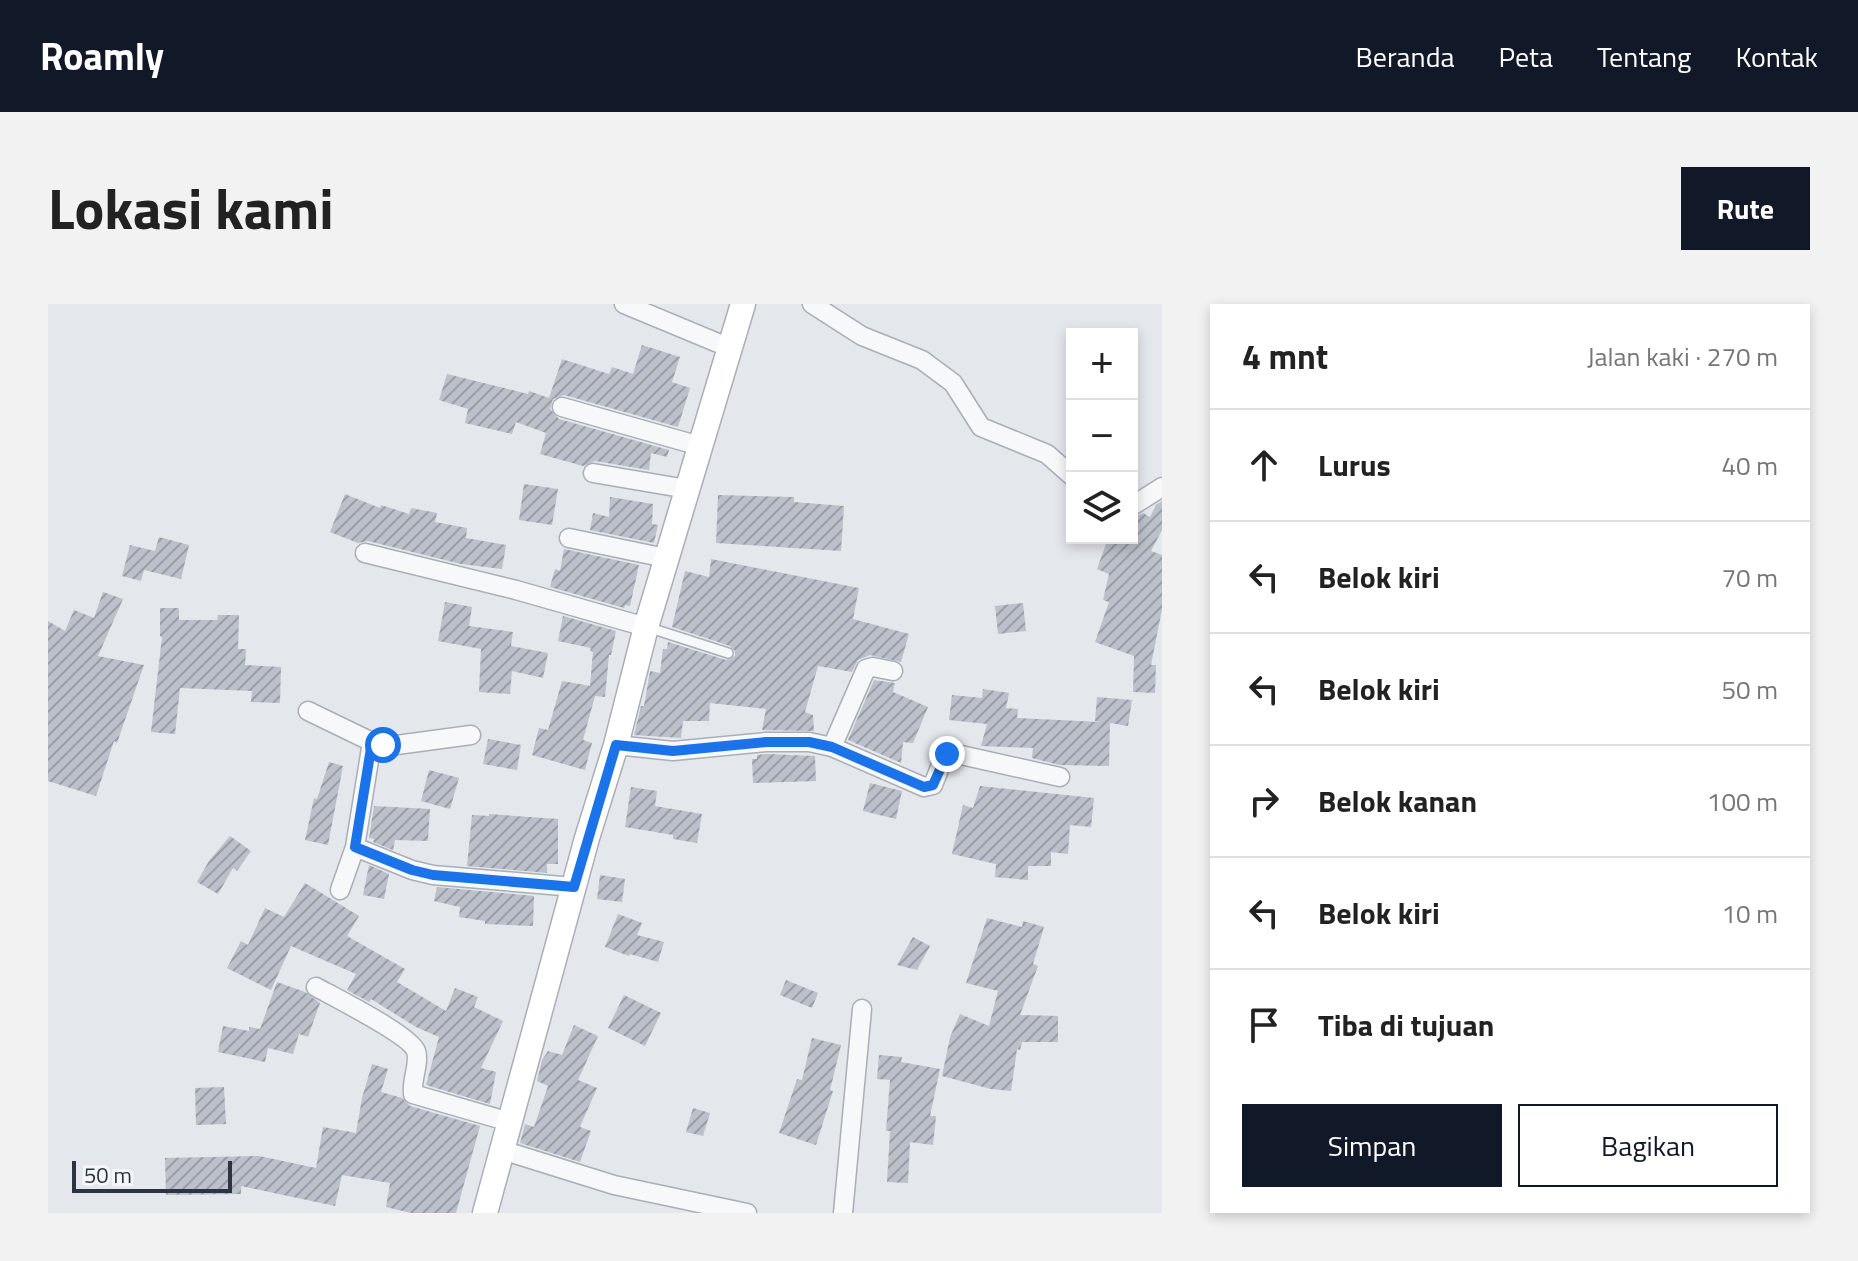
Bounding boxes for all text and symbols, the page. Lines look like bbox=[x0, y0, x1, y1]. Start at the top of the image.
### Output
text: Roamly bbox=[40, 27, 164, 85]
text: Beranda bbox=[1356, 35, 1455, 78]
text: Peta bbox=[1499, 35, 1553, 78]
text: Tentang bbox=[1597, 35, 1691, 78]
text: Kontak bbox=[1735, 35, 1818, 78]
text: Lokasi kami bbox=[48, 166, 334, 251]
button: Rute bbox=[1681, 167, 1810, 250]
map controls bbox=[1066, 328, 1138, 544]
button: + bbox=[1066, 328, 1138, 400]
text: 4 mnt bbox=[1242, 330, 1328, 382]
text: Jalan kaki · 270 m bbox=[1587, 337, 1778, 376]
button: − bbox=[1066, 400, 1138, 472]
text: Lurus bbox=[1318, 442, 1391, 488]
icon: ahead bbox=[1242, 443, 1286, 487]
text: 40 m bbox=[1721, 446, 1778, 485]
button: layers bbox=[1066, 472, 1138, 544]
text: Belok kiri bbox=[1318, 554, 1440, 600]
icon: left bbox=[1242, 555, 1286, 599]
text: 70 m bbox=[1721, 558, 1778, 597]
text: Belok kiri bbox=[1318, 666, 1440, 712]
icon: left bbox=[1242, 667, 1286, 711]
text: 50 m bbox=[1721, 670, 1778, 709]
route start bbox=[365, 727, 401, 763]
route end bbox=[929, 736, 965, 772]
text: Belok kanan bbox=[1318, 778, 1477, 824]
icon: right bbox=[1242, 779, 1286, 823]
text: 100 m bbox=[1707, 782, 1778, 821]
text: Belok kiri bbox=[1318, 890, 1440, 936]
icon: left bbox=[1242, 891, 1286, 935]
text: 10 m bbox=[1721, 894, 1778, 933]
text: Tiba di tujuan bbox=[1318, 1002, 1494, 1048]
icon: arrive bbox=[1242, 1003, 1286, 1047]
button: Simpan bbox=[1242, 1104, 1502, 1187]
button: Bagikan bbox=[1518, 1104, 1778, 1187]
scale bar bbox=[72, 1157, 232, 1193]
text: 50 m bbox=[84, 1158, 132, 1192]

